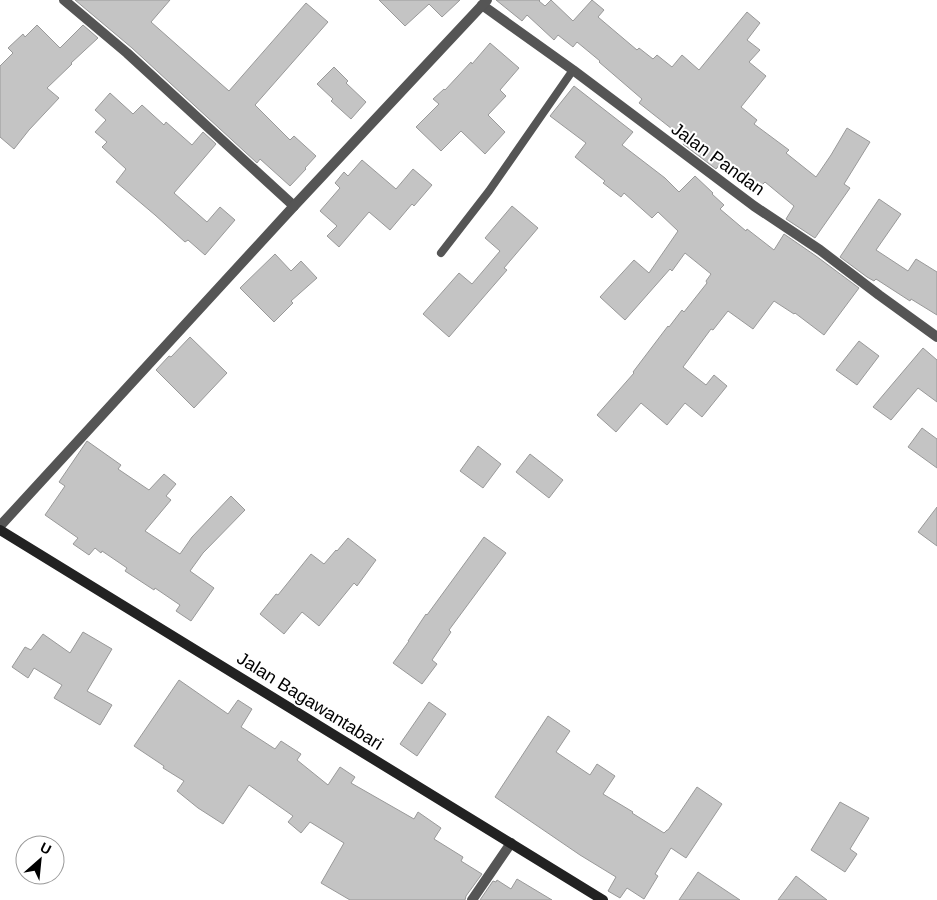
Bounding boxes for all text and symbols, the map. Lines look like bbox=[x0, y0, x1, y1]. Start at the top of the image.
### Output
street label: Jalan Pandan bbox=[668, 119, 768, 199]
street label: Jalan Bagawantabari bbox=[233, 648, 387, 754]
north arrow bbox=[15, 835, 65, 885]
text: U bbox=[38, 839, 54, 858]

